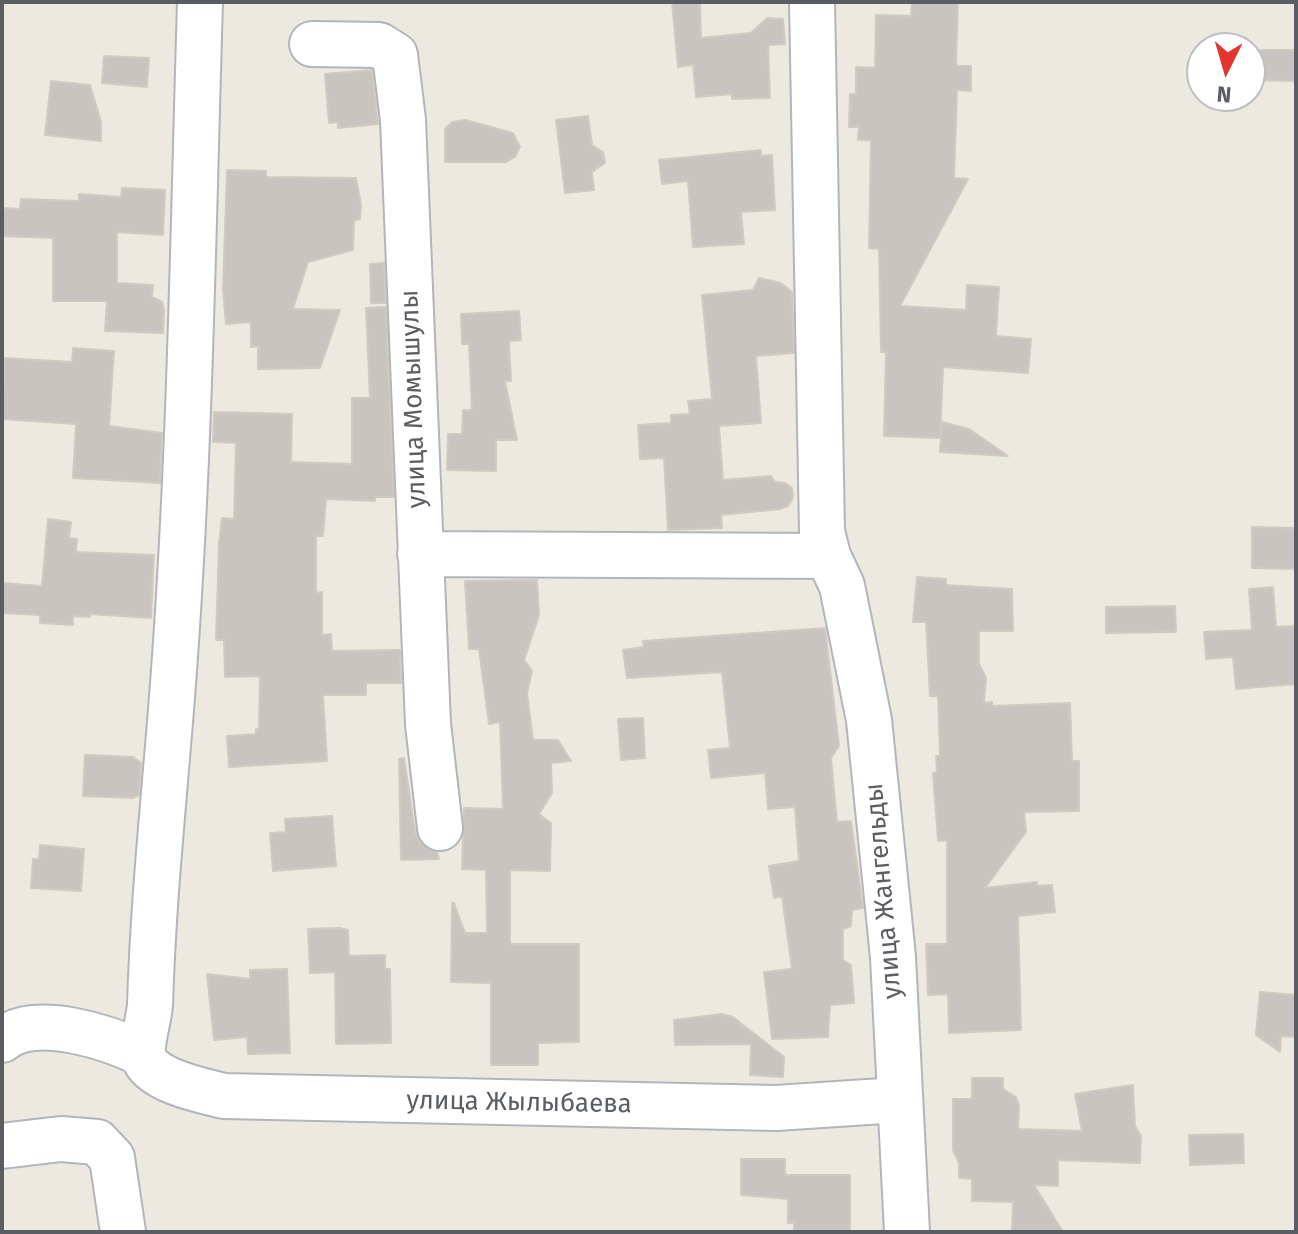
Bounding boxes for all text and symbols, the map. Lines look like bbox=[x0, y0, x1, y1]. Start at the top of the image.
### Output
north arrow bbox=[1186, 32, 1266, 112]
text: N bbox=[1216, 80, 1232, 108]
street label: улица Момышулы bbox=[395, 289, 433, 509]
street label: улица Жангельды bbox=[859, 782, 909, 1000]
street label: улица Жылыбаева bbox=[406, 1085, 632, 1121]

